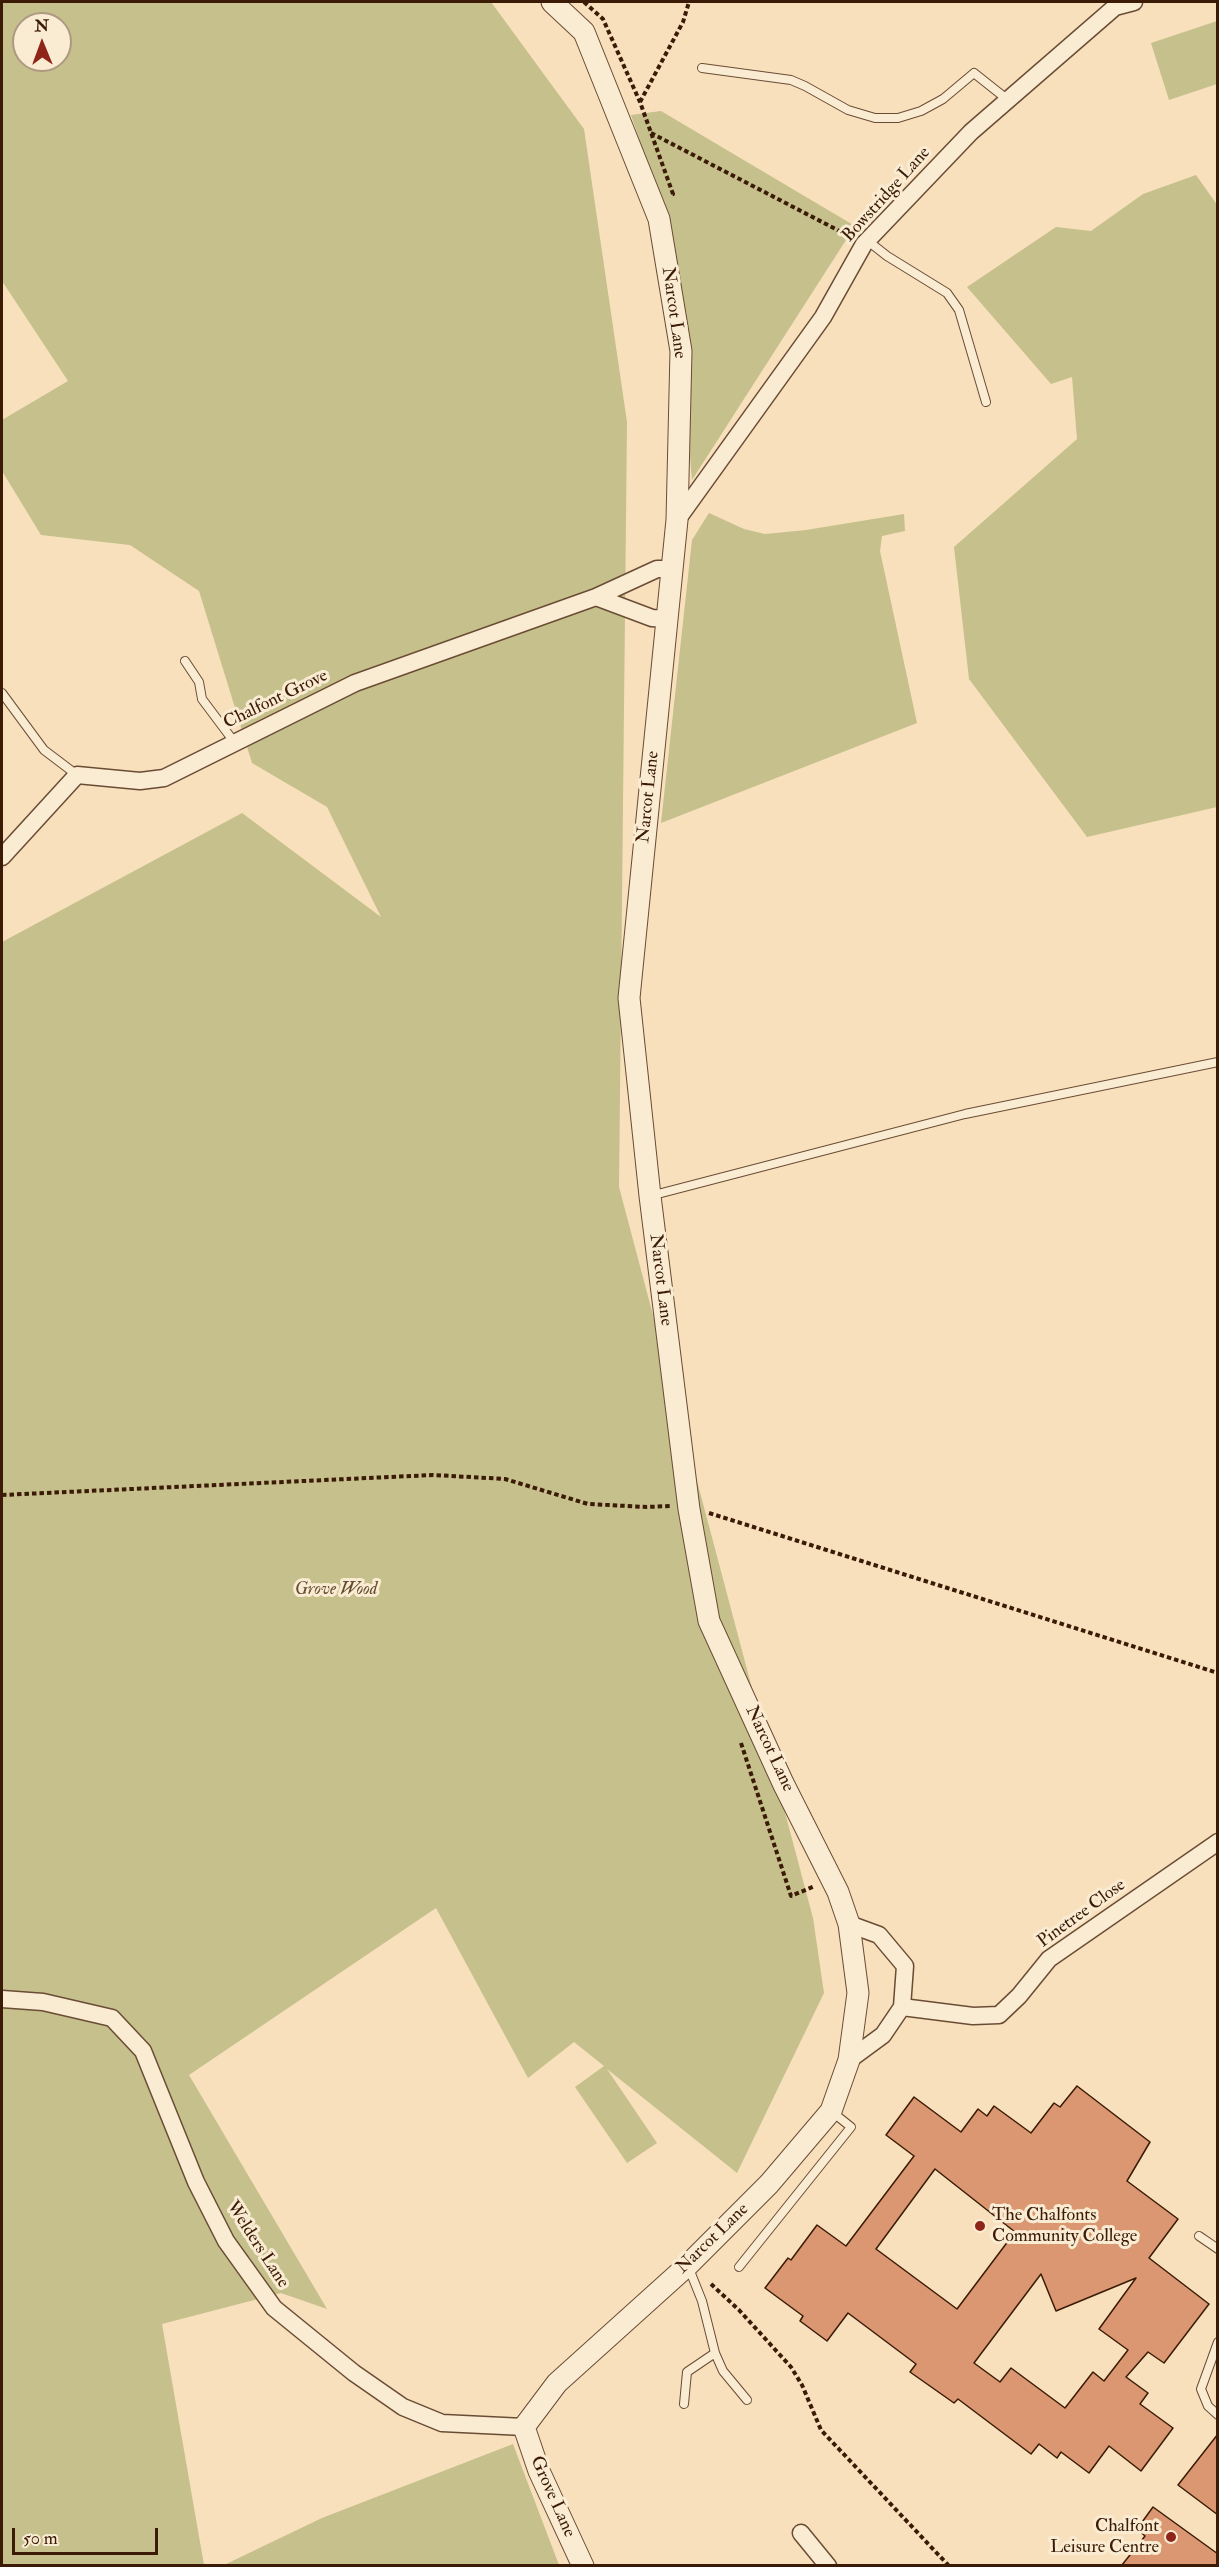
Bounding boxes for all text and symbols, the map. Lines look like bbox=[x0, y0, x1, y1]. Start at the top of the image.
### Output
north arrow bbox=[12, 12, 72, 72]
text: N bbox=[34, 16, 49, 36]
street label: Bowstridge Lane bbox=[838, 143, 936, 247]
street label: Narcot Lane bbox=[656, 266, 690, 360]
street label: Chalfont Grove bbox=[220, 665, 332, 735]
street label: Narcot Lane bbox=[633, 750, 665, 844]
street label: Narcot Lane bbox=[644, 1233, 676, 1327]
park label: Grove Wood bbox=[295, 1579, 377, 1601]
street label: Narcot Lane bbox=[740, 1703, 798, 1795]
street label: Pinetree Close bbox=[1034, 1875, 1130, 1953]
street label: Welders Lane bbox=[221, 2198, 293, 2292]
street label: Narcot Lane bbox=[672, 2199, 754, 2279]
place label: The Chalfonts Community College bbox=[992, 2205, 1137, 2248]
marker: The Chalfonts Community College bbox=[973, 2219, 987, 2233]
street label: Grove Lane bbox=[525, 2453, 579, 2541]
scale bar bbox=[15, 2516, 160, 2554]
place label: Chalfont Leisure Centre bbox=[1050, 2516, 1159, 2558]
text: 50 m bbox=[23, 2527, 58, 2550]
marker: Chalfont Leisure Centre bbox=[1164, 2530, 1178, 2544]

